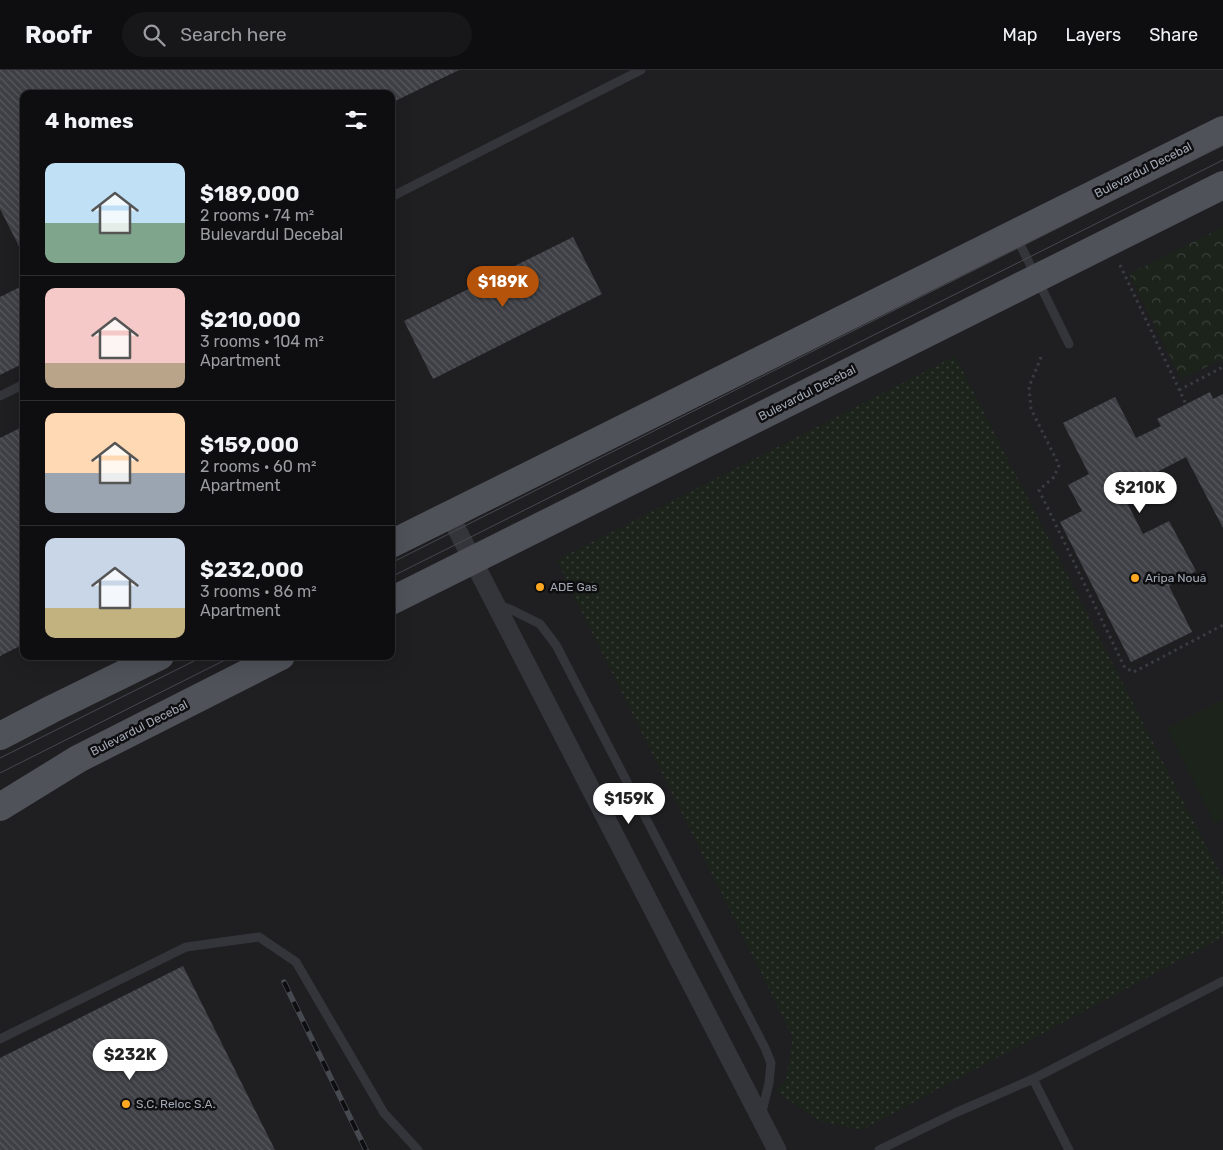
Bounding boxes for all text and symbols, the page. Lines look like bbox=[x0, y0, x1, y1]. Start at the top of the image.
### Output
search box bbox=[122, 12, 472, 57]
text: Roofr bbox=[25, 21, 92, 49]
icon: search bbox=[140, 21, 168, 49]
text: Search here bbox=[180, 23, 287, 46]
text: Map bbox=[1003, 24, 1038, 46]
text: Layers bbox=[1066, 24, 1121, 46]
text: Share bbox=[1149, 24, 1198, 46]
icon: filters bbox=[342, 106, 370, 134]
text: 4 homes bbox=[45, 108, 134, 133]
street label: Bulevardul Decebal bbox=[1092, 139, 1194, 201]
text: $189,000 bbox=[200, 181, 300, 206]
icon: home bbox=[85, 183, 145, 243]
text: 2 rooms · 74 m² bbox=[200, 206, 314, 225]
text: Bulevardul Decebal bbox=[200, 225, 343, 244]
pin: $189K bbox=[468, 266, 538, 308]
text: $189K bbox=[478, 272, 528, 291]
text: $210,000 bbox=[200, 307, 301, 332]
icon: home bbox=[85, 308, 145, 368]
text: 3 rooms · 104 m² bbox=[200, 332, 324, 351]
text: Apartment bbox=[200, 351, 280, 370]
street label: Bulevardul Decebal bbox=[756, 362, 858, 424]
text: $159,000 bbox=[200, 432, 299, 457]
icon: home bbox=[85, 433, 145, 493]
text: 2 rooms · 60 m² bbox=[200, 457, 317, 476]
pin: $210K bbox=[1105, 472, 1175, 514]
text: Apartment bbox=[200, 476, 280, 495]
text: $210K bbox=[1115, 478, 1165, 497]
text: $232,000 bbox=[200, 557, 304, 582]
icon: home bbox=[85, 558, 145, 618]
place label: Aripa Nouă bbox=[1145, 571, 1206, 585]
marker: Aripa Nouă bbox=[1129, 572, 1141, 584]
place label: ADE Gas bbox=[550, 580, 597, 594]
marker: ADE Gas bbox=[534, 581, 546, 593]
text: 3 rooms · 86 m² bbox=[200, 582, 317, 601]
text: Apartment bbox=[200, 601, 280, 620]
street label: Bulevardul Decebal bbox=[88, 697, 190, 759]
pin: $159K bbox=[594, 782, 664, 825]
text: $159K bbox=[604, 789, 654, 808]
pin: $232K bbox=[95, 1038, 165, 1081]
text: $232K bbox=[104, 1045, 156, 1064]
place label: S.C. Reloc S.A. bbox=[136, 1097, 216, 1111]
marker: S.C. Reloc S.A. bbox=[120, 1098, 132, 1110]

